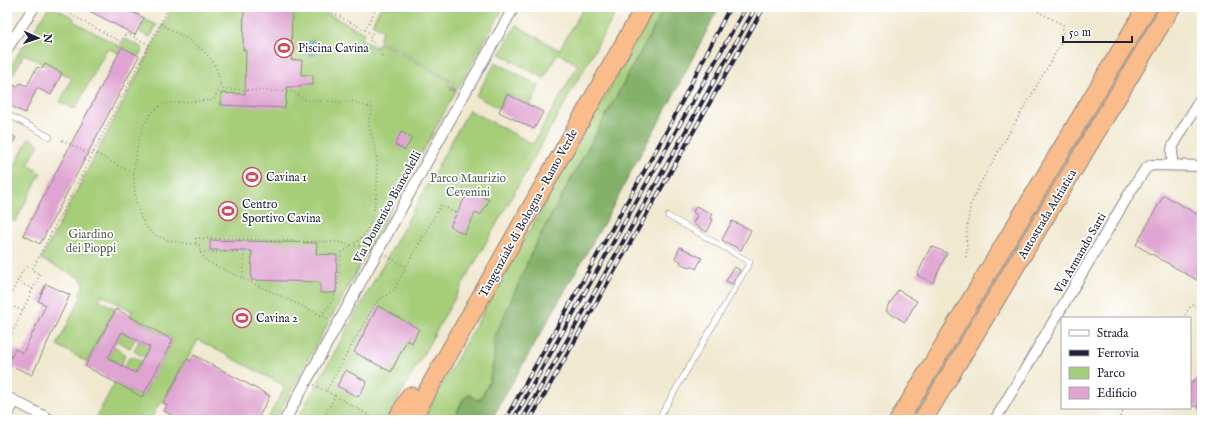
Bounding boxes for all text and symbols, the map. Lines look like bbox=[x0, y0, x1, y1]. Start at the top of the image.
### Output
north arrow bbox=[18, 18, 58, 58]
scale bar bbox=[1063, 18, 1132, 44]
text: 50 m bbox=[1069, 25, 1091, 40]
text: N bbox=[40, 32, 54, 44]
sports icon: Piscina Cavina bbox=[273, 37, 295, 59]
place label: Piscina Cavina bbox=[298, 41, 369, 56]
street label: Tangenziale di Bologna - Ramo Verde bbox=[476, 126, 581, 300]
street label: Via Domenico Biancolelli bbox=[350, 148, 425, 267]
sports icon: Cavina 1 bbox=[241, 166, 263, 188]
street label: Autostrada Adriatica bbox=[1014, 166, 1081, 263]
place label: Cavina 1 bbox=[266, 170, 307, 185]
park label: Parco Maurizio Cevenini bbox=[430, 171, 507, 200]
place label: Centro Sportivo Cavina bbox=[242, 197, 322, 227]
sports icon: Centro Sportivo Cavina bbox=[217, 200, 239, 222]
street label: Via Armando Sarti bbox=[1051, 210, 1110, 297]
park label: Giardino dei Pioppi bbox=[66, 227, 116, 257]
sports icon: Cavina 2 bbox=[231, 307, 253, 329]
place label: Cavina 2 bbox=[256, 311, 298, 326]
legend bbox=[1061, 317, 1191, 409]
text: Strada bbox=[1097, 326, 1129, 341]
text: Ferrovia bbox=[1097, 346, 1140, 361]
text: Parco bbox=[1097, 366, 1126, 381]
text: Edificio bbox=[1097, 386, 1137, 401]

